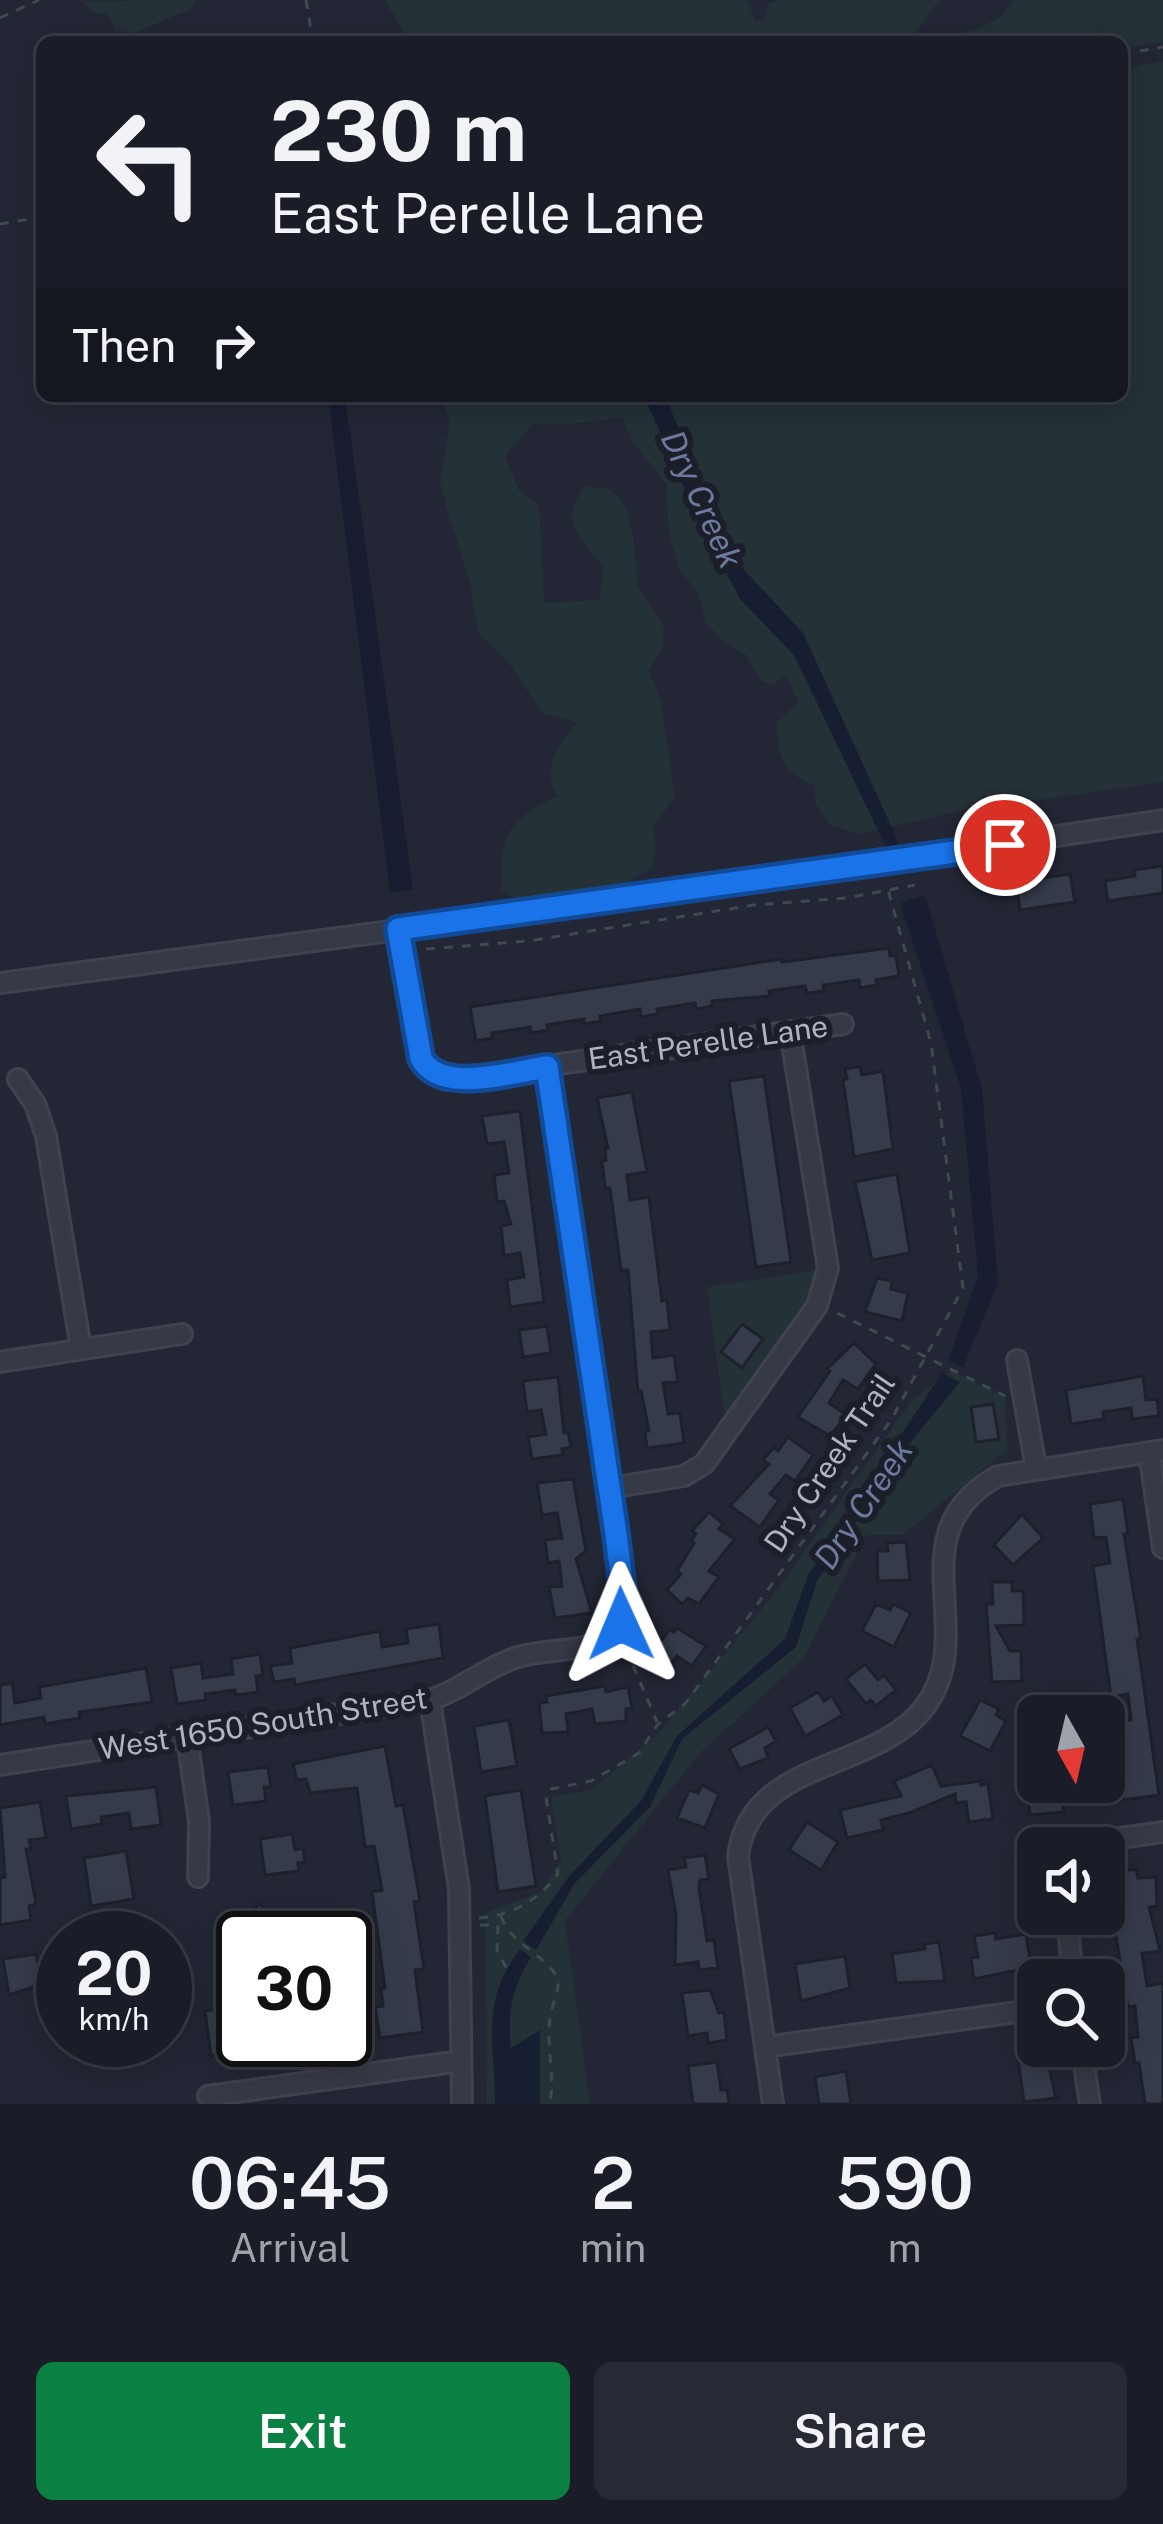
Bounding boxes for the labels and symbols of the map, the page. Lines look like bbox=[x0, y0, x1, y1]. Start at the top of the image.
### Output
water label: Dry Creek bbox=[654, 424, 750, 574]
pin bbox=[954, 794, 1056, 896]
street label: East Perelle Lane bbox=[586, 1007, 830, 1077]
street label: Dry Creek Trail bbox=[757, 1367, 903, 1559]
water label: Dry Creek bbox=[805, 1432, 921, 1576]
position arrow bbox=[558, 1561, 684, 1687]
street label: West 1650 South Street bbox=[96, 1679, 430, 1767]
north arrow bbox=[1017, 1695, 1125, 1803]
speed limit sign: 30 bbox=[216, 1911, 372, 2067]

